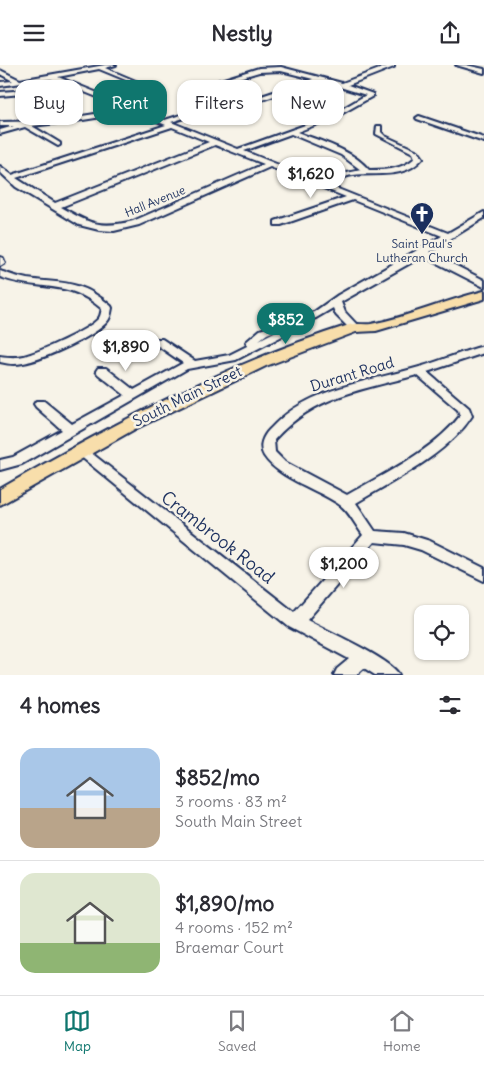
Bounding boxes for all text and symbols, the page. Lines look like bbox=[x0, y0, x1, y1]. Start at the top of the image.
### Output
icon: menu bbox=[20, 19, 48, 47]
text: Nestly bbox=[211, 19, 273, 47]
icon: share bbox=[436, 19, 464, 47]
chip: Buy bbox=[15, 80, 83, 125]
chip: Rent bbox=[93, 80, 167, 125]
chip: Filters bbox=[177, 80, 262, 125]
chip: New bbox=[272, 80, 344, 125]
pin: $1,620 bbox=[270, 157, 352, 199]
text: $1,620 bbox=[288, 163, 334, 183]
street label: Hall Avenue bbox=[123, 182, 187, 220]
church icon: Saint Paul's Lutheran Church bbox=[409, 201, 435, 235]
place label: Saint Paul's Lutheran Church bbox=[376, 236, 468, 265]
pin: $852 bbox=[256, 303, 316, 345]
text: $852 bbox=[268, 309, 304, 329]
pin: $1,890 bbox=[85, 329, 167, 372]
text: $1,890 bbox=[102, 336, 150, 356]
street label: Durant Road bbox=[308, 352, 396, 396]
street label: South Main Street bbox=[129, 361, 245, 431]
street label: Crambrook Road bbox=[157, 485, 280, 589]
pin: $1,200 bbox=[303, 547, 385, 589]
text: $1,200 bbox=[320, 553, 368, 573]
map controls bbox=[414, 605, 469, 660]
button: locate bbox=[414, 605, 469, 660]
icon: filters bbox=[436, 691, 464, 719]
text: 4 homes bbox=[20, 692, 100, 719]
text: $852/mo bbox=[175, 764, 260, 791]
icon: home bbox=[60, 768, 120, 828]
text: 3 rooms · 83 m² bbox=[175, 791, 287, 811]
text: South Main Street bbox=[175, 811, 302, 831]
text: $1,890/mo bbox=[175, 890, 274, 917]
icon: home bbox=[60, 893, 120, 953]
text: 4 rooms · 152 m² bbox=[175, 917, 293, 937]
text: Braemar Court bbox=[175, 937, 284, 957]
tab: Map bbox=[63, 1007, 91, 1055]
tab: Saved bbox=[218, 1007, 256, 1055]
tab: Home bbox=[383, 1007, 421, 1055]

